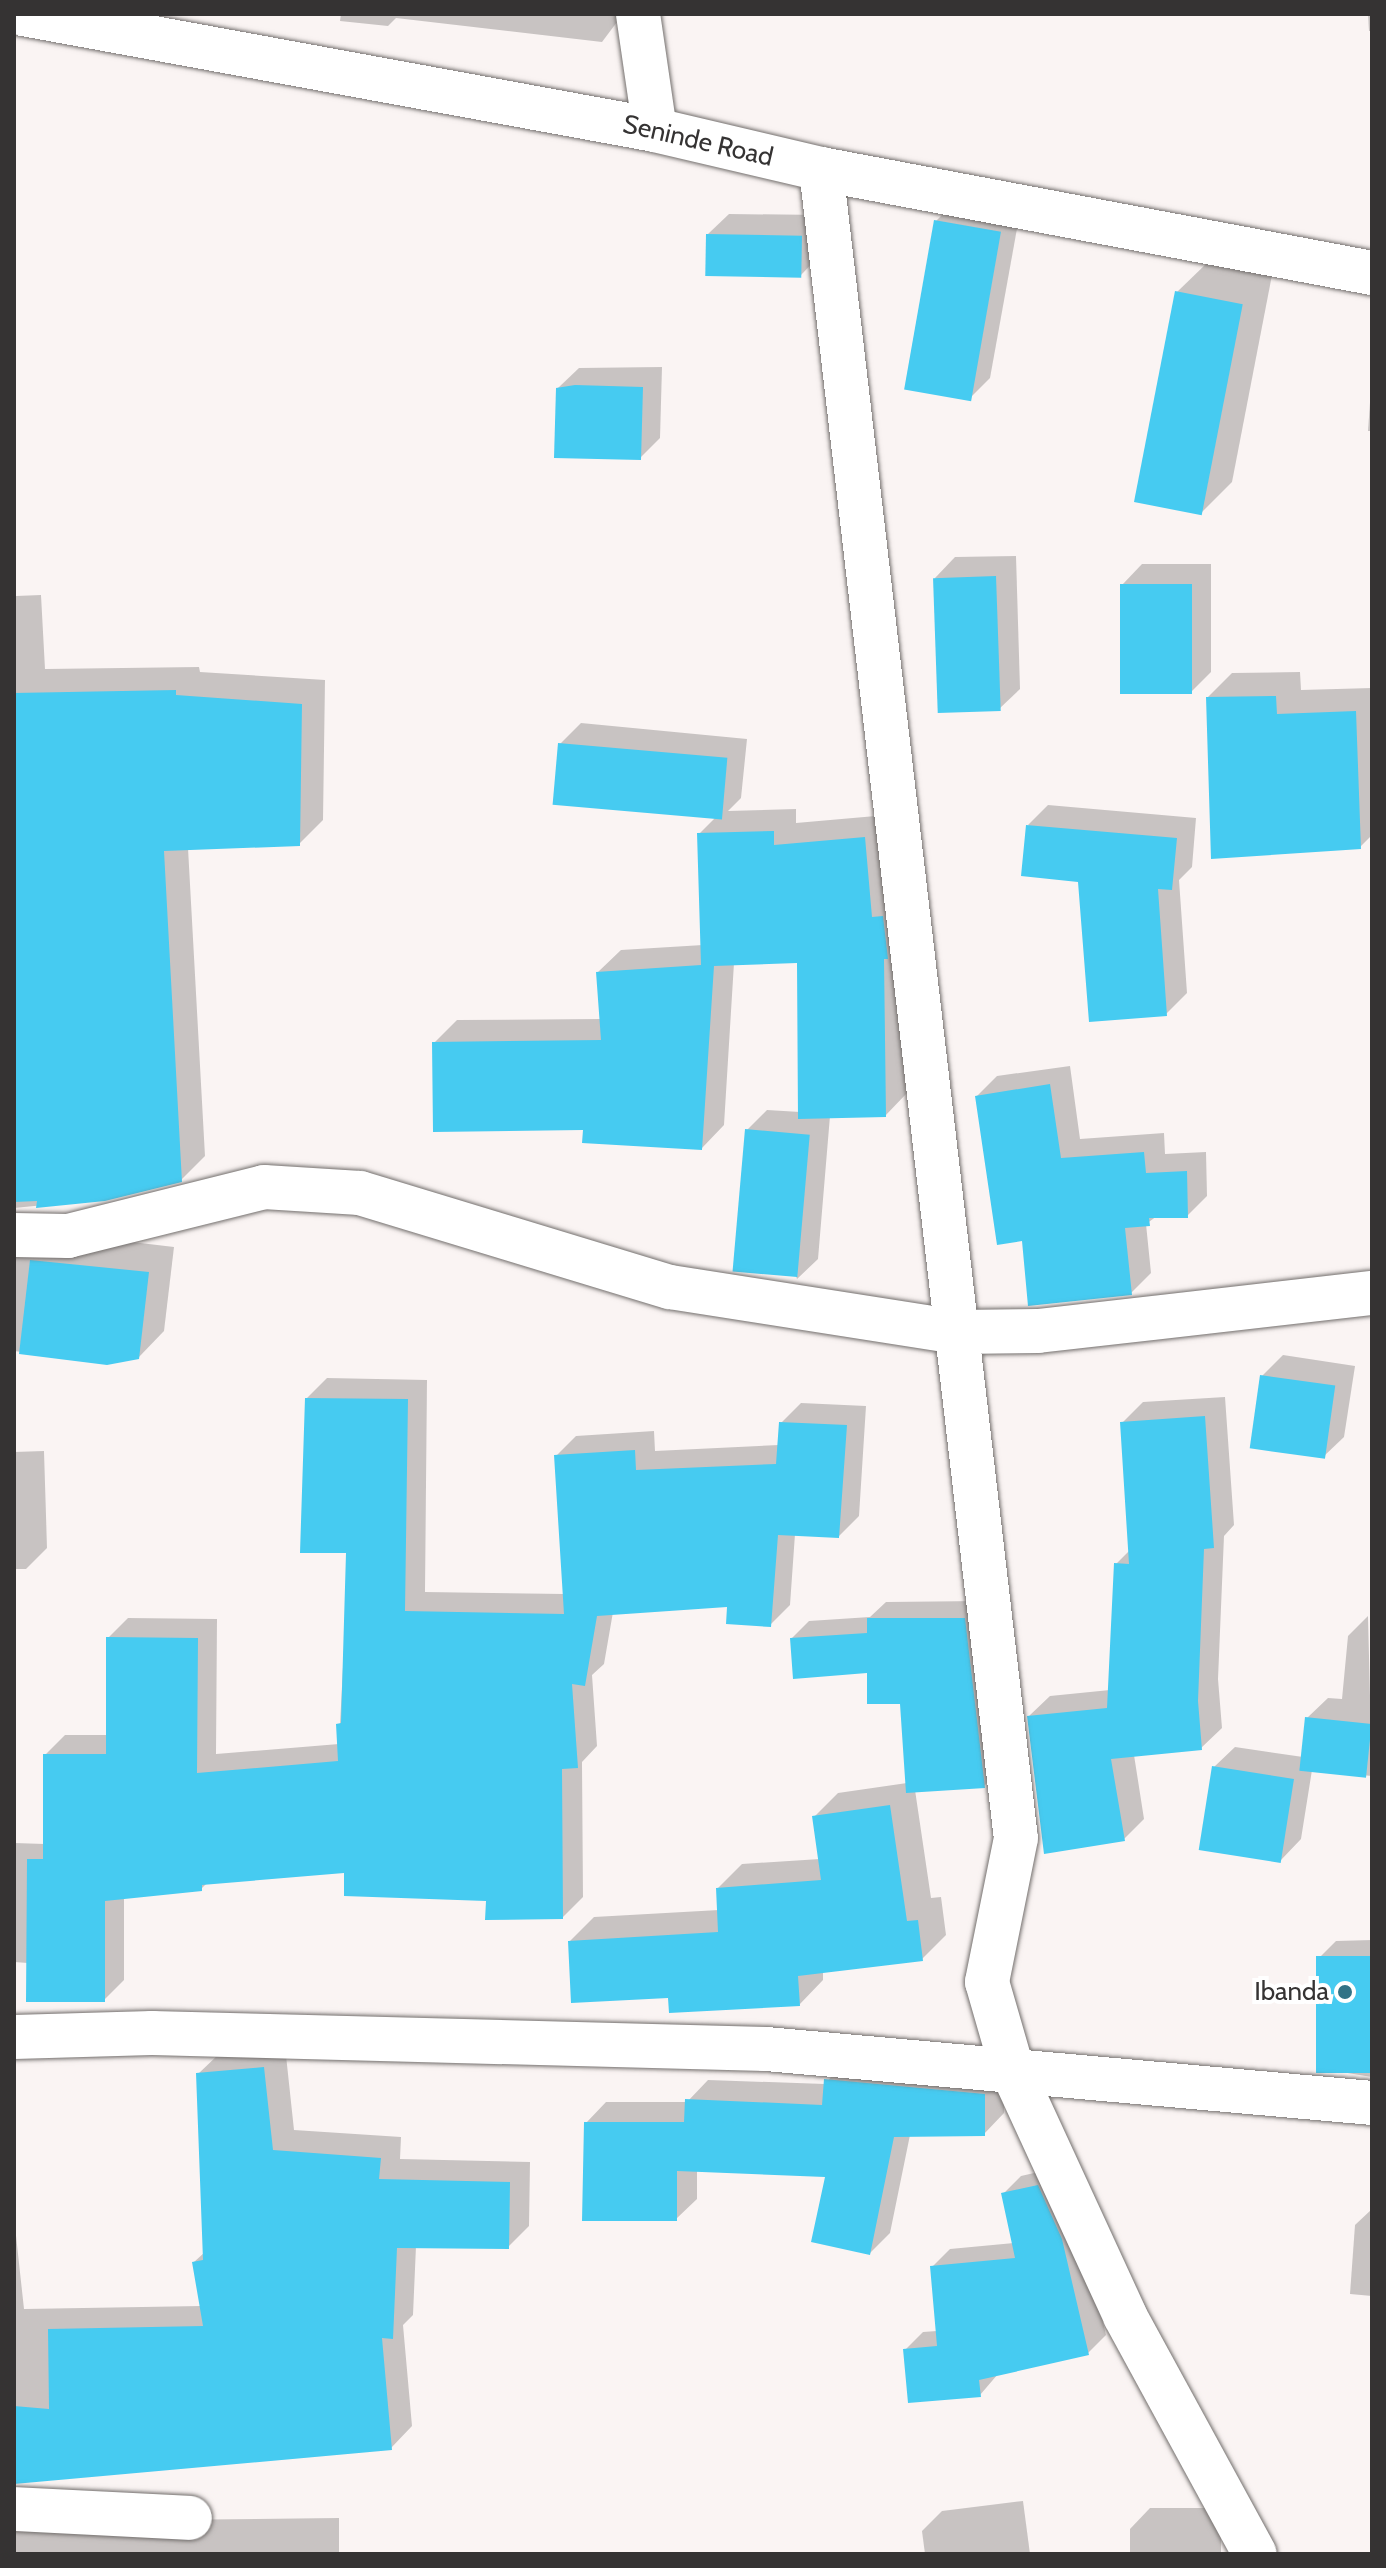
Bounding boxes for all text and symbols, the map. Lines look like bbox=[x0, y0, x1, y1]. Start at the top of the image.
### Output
street label: Seninde Road bbox=[620, 109, 776, 173]
place label: Ibanda bbox=[1254, 1976, 1329, 2008]
marker: Ibanda bbox=[1336, 1983, 1354, 2001]

